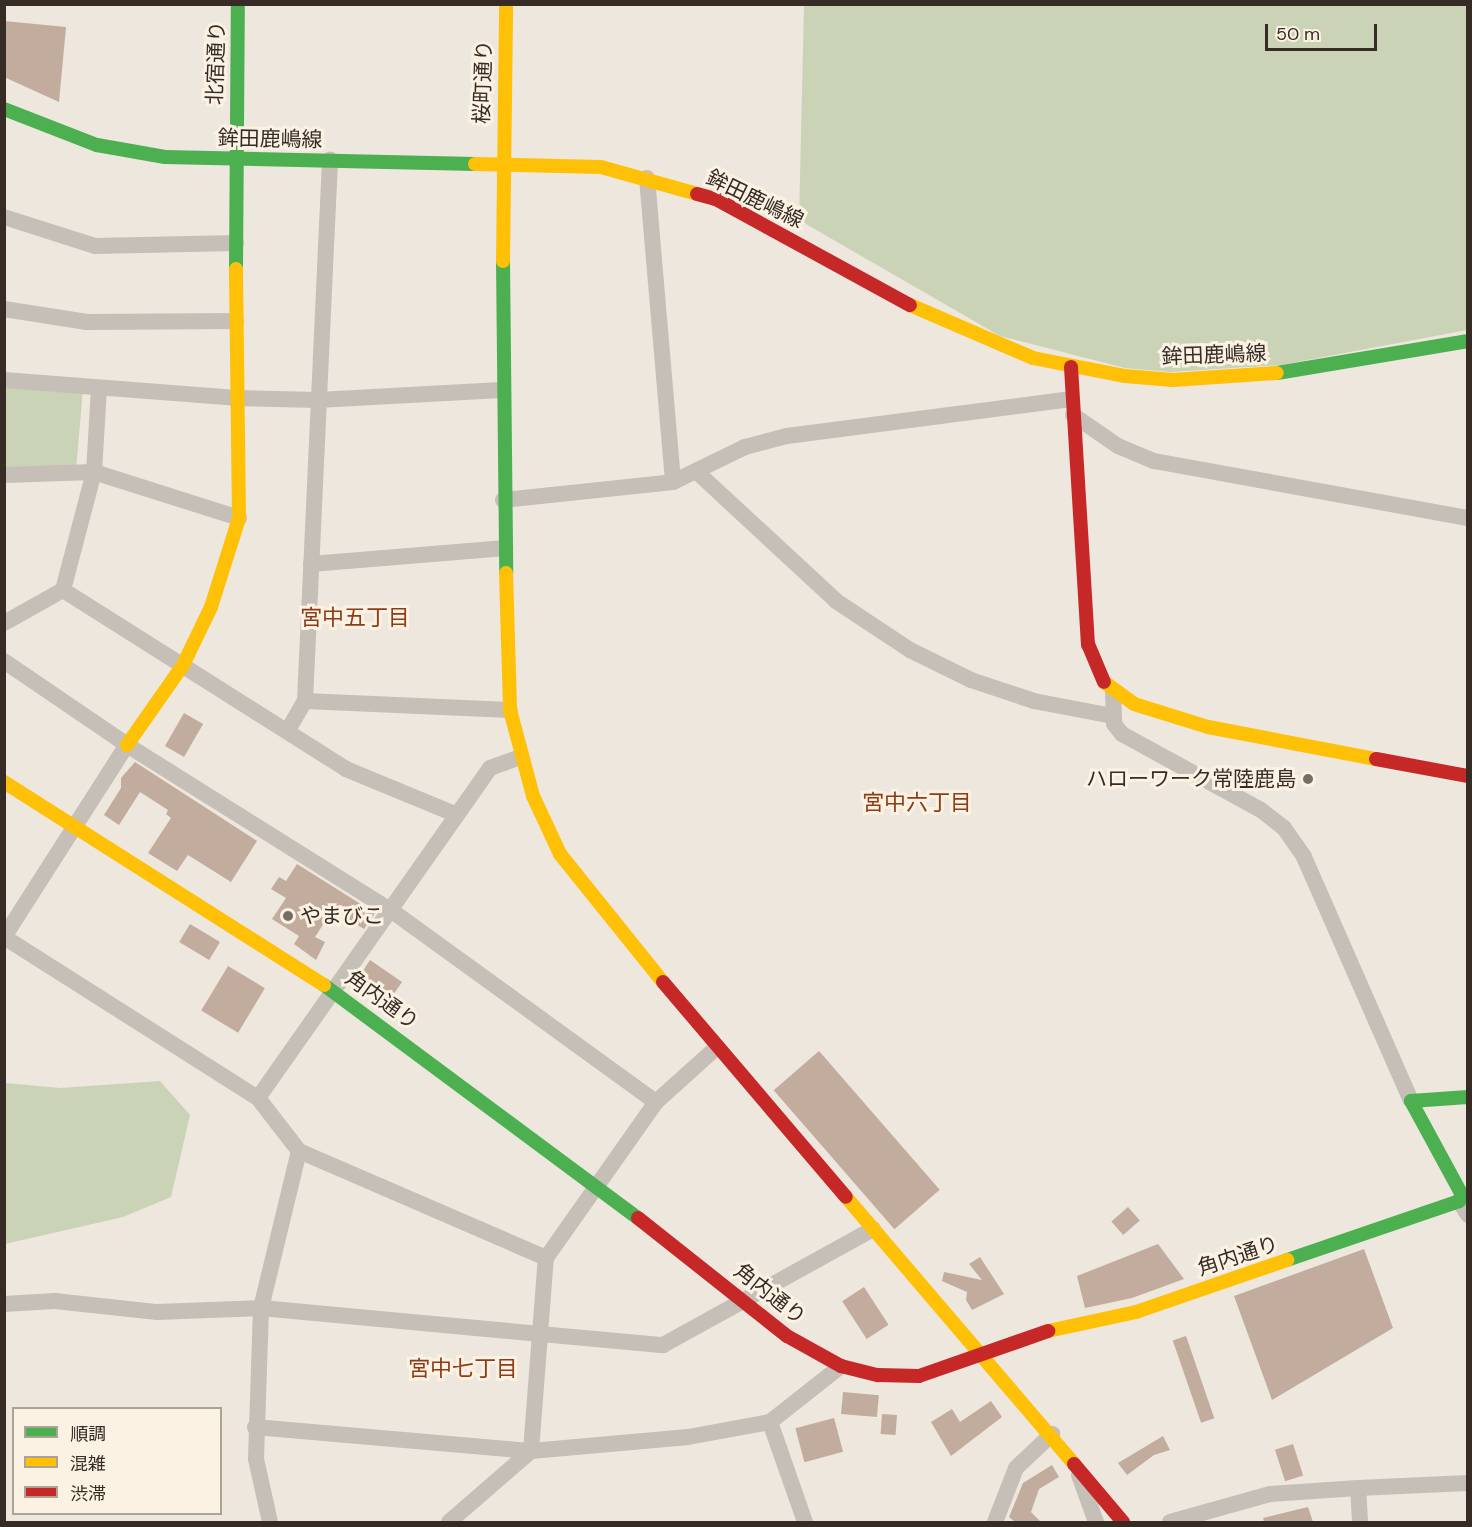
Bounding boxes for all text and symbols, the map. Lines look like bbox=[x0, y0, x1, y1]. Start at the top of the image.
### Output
scale bar bbox=[1268, 12, 1380, 50]
street label: 北宿通り bbox=[202, 21, 230, 105]
text: 50 m bbox=[1276, 22, 1320, 46]
street label: 桜町通り bbox=[469, 40, 497, 124]
street label: 鉾田鹿嶋線 bbox=[217, 125, 323, 153]
street label: 鉾田鹿嶋線 bbox=[702, 165, 808, 233]
street label: 鉾田鹿嶋線 bbox=[1161, 341, 1267, 369]
district label: 宮中五丁目 bbox=[300, 605, 410, 631]
place label: ハローワーク常陸鹿島 bbox=[1086, 766, 1296, 792]
marker: ハローワーク常陸鹿島 bbox=[1301, 772, 1315, 786]
district label: 宮中六丁目 bbox=[862, 790, 972, 816]
place label: やまびこ bbox=[300, 903, 384, 929]
marker: やまびこ bbox=[281, 909, 295, 923]
street label: 角内通り bbox=[341, 965, 423, 1035]
street label: 角内通り bbox=[1194, 1231, 1282, 1281]
street label: 角内通り bbox=[729, 1258, 811, 1330]
district label: 宮中七丁目 bbox=[408, 1356, 518, 1382]
legend bbox=[12, 1407, 222, 1515]
text: 順調 bbox=[70, 1422, 106, 1446]
text: 混雑 bbox=[70, 1452, 106, 1476]
text: 渋滞 bbox=[70, 1482, 106, 1506]

